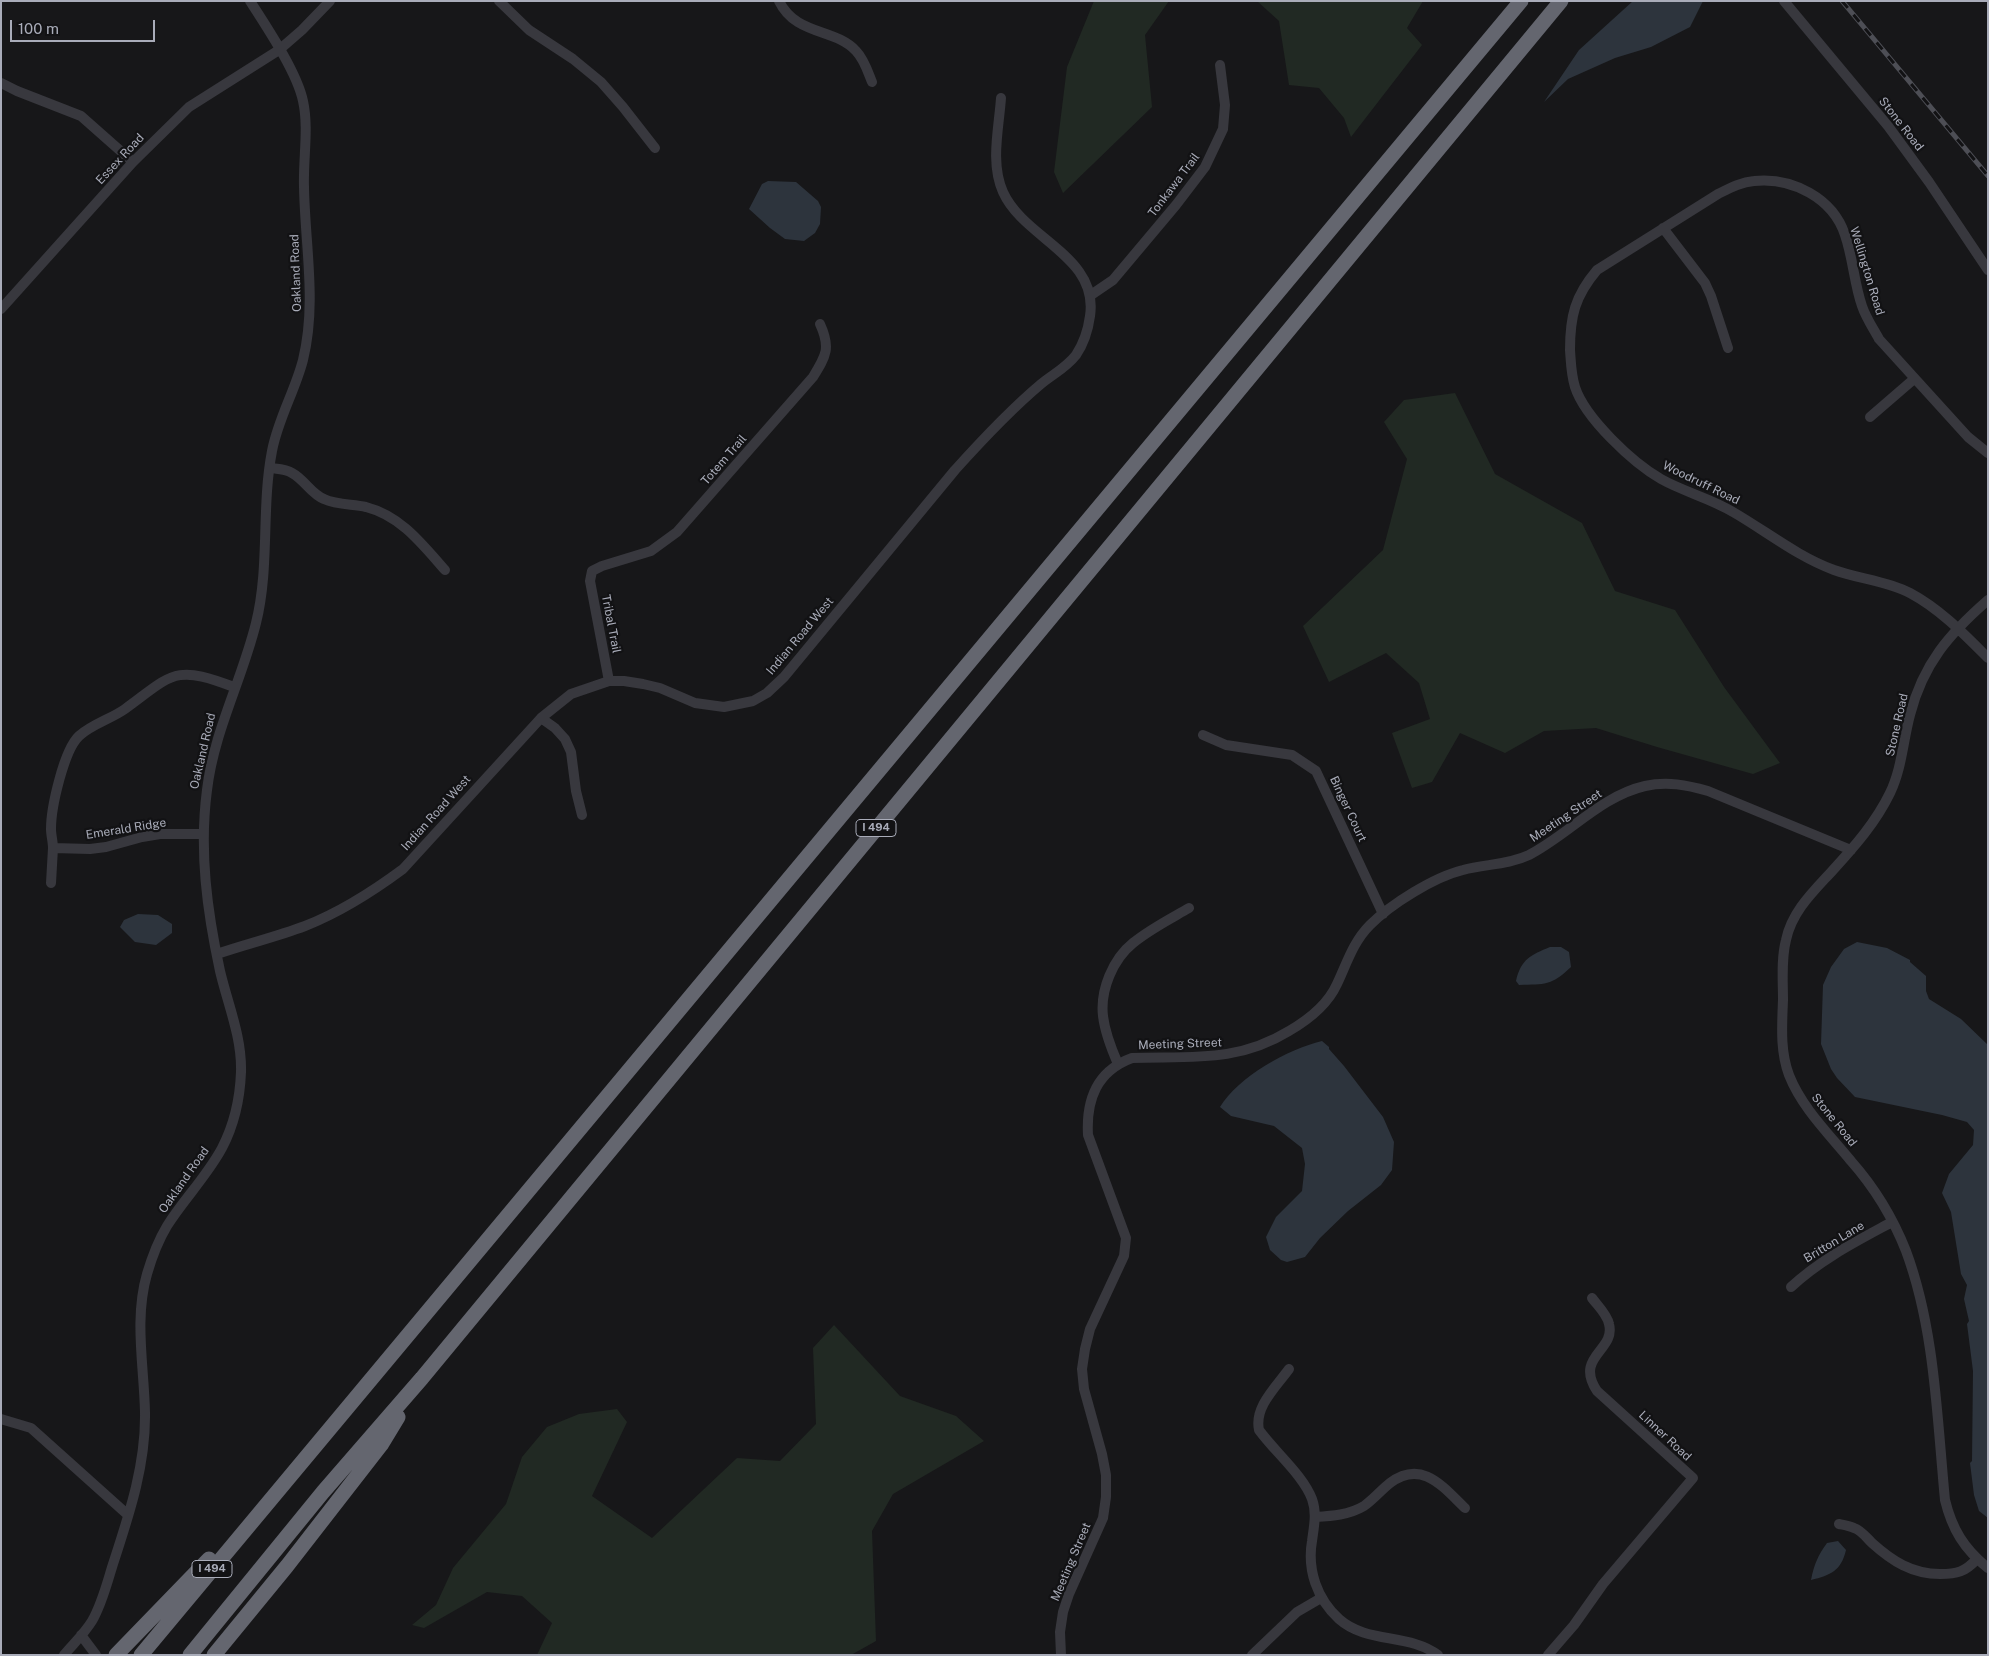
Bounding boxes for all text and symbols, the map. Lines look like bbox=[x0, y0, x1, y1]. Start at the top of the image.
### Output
scale bar bbox=[12, 10, 158, 42]
text: 100 m bbox=[18, 20, 59, 37]
street label: Stone Road bbox=[1876, 94, 1926, 154]
street label: Essex Road bbox=[93, 131, 147, 187]
street label: Tonkawa Trail bbox=[1145, 150, 1203, 220]
street label: Wellington Road bbox=[1847, 225, 1887, 317]
street label: Oakland Road bbox=[287, 234, 305, 312]
street label: Totem Trail bbox=[698, 432, 750, 488]
street label: Woodruff Road bbox=[1660, 458, 1742, 508]
street label: Tribal Trail bbox=[598, 594, 624, 654]
street label: Indian Road West bbox=[763, 594, 837, 678]
street label: Stone Road bbox=[1883, 692, 1911, 758]
street label: Oakland Road bbox=[187, 712, 219, 790]
street label: Indian Road West bbox=[398, 772, 474, 854]
street label: Binger Court bbox=[1326, 774, 1370, 844]
street label: Meeting Street bbox=[1527, 787, 1605, 845]
street label: Emerald Ridge bbox=[85, 816, 167, 842]
road number: I 494 bbox=[856, 820, 896, 836]
street label: Meeting Street bbox=[1138, 1035, 1222, 1053]
street label: Stone Road bbox=[1808, 1091, 1860, 1149]
street label: Oakland Road bbox=[156, 1144, 212, 1216]
street label: Britton Lane bbox=[1801, 1218, 1867, 1266]
street label: Linner Road bbox=[1636, 1408, 1694, 1464]
street label: Meeting Street bbox=[1048, 1521, 1094, 1603]
road number: I 494 bbox=[192, 1560, 232, 1578]

